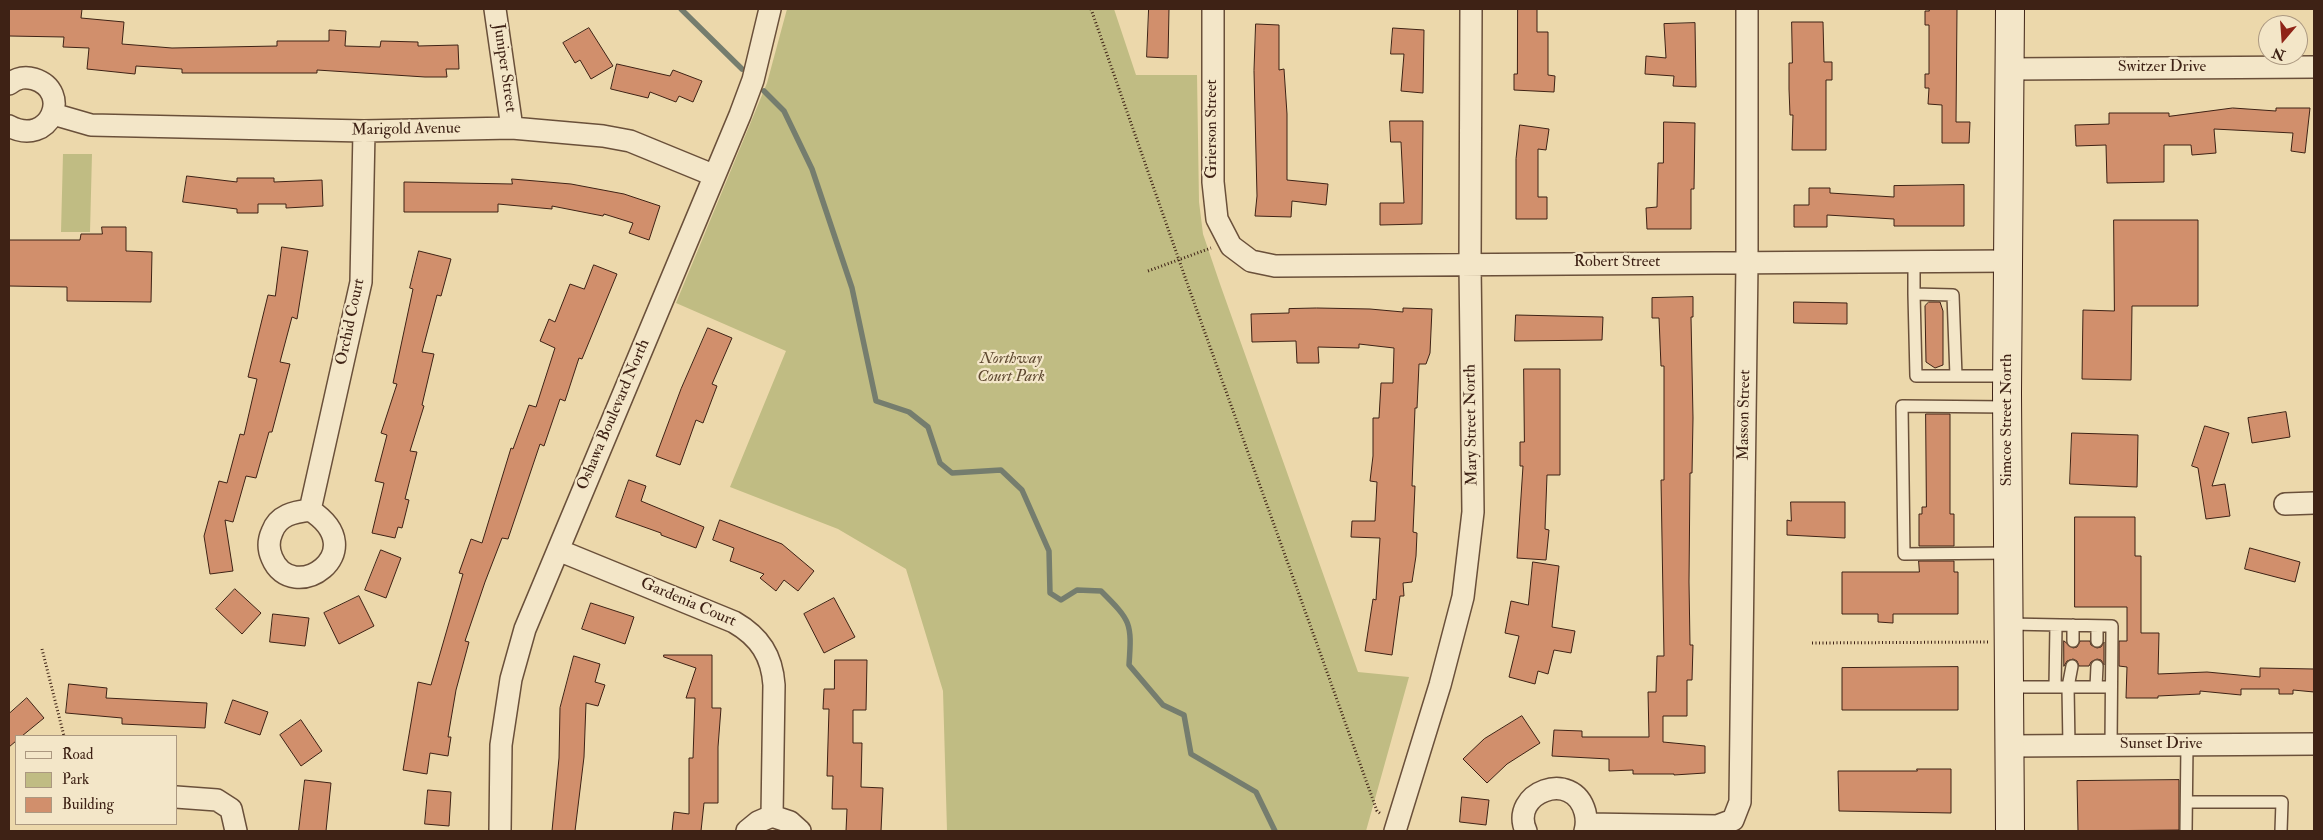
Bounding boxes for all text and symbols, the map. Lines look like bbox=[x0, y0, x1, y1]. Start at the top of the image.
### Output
north arrow bbox=[2258, 15, 2308, 65]
street label: Juniper Street bbox=[488, 22, 520, 114]
text: N bbox=[2270, 44, 2287, 64]
street label: Switzer Drive bbox=[2118, 58, 2206, 78]
street label: Grierson Street bbox=[1203, 79, 1223, 179]
street label: Marigold Avenue bbox=[351, 119, 461, 141]
street label: Robert Street bbox=[1574, 253, 1660, 273]
street label: Orchid Court bbox=[332, 277, 370, 367]
street label: Oshawa Boulevard North bbox=[574, 337, 654, 493]
park label: Northway Court Park bbox=[977, 350, 1045, 388]
street label: Simcoe Street North bbox=[1998, 354, 2018, 486]
street label: Mary Street North bbox=[1461, 364, 1483, 486]
street label: Masson Street bbox=[1735, 369, 1755, 461]
street label: Gardenia Court bbox=[637, 574, 739, 632]
legend bbox=[15, 735, 178, 825]
street label: Sunset Drive bbox=[2120, 735, 2202, 755]
text: Road bbox=[62, 745, 93, 764]
text: Park bbox=[62, 770, 89, 789]
text: Building bbox=[62, 795, 114, 814]

